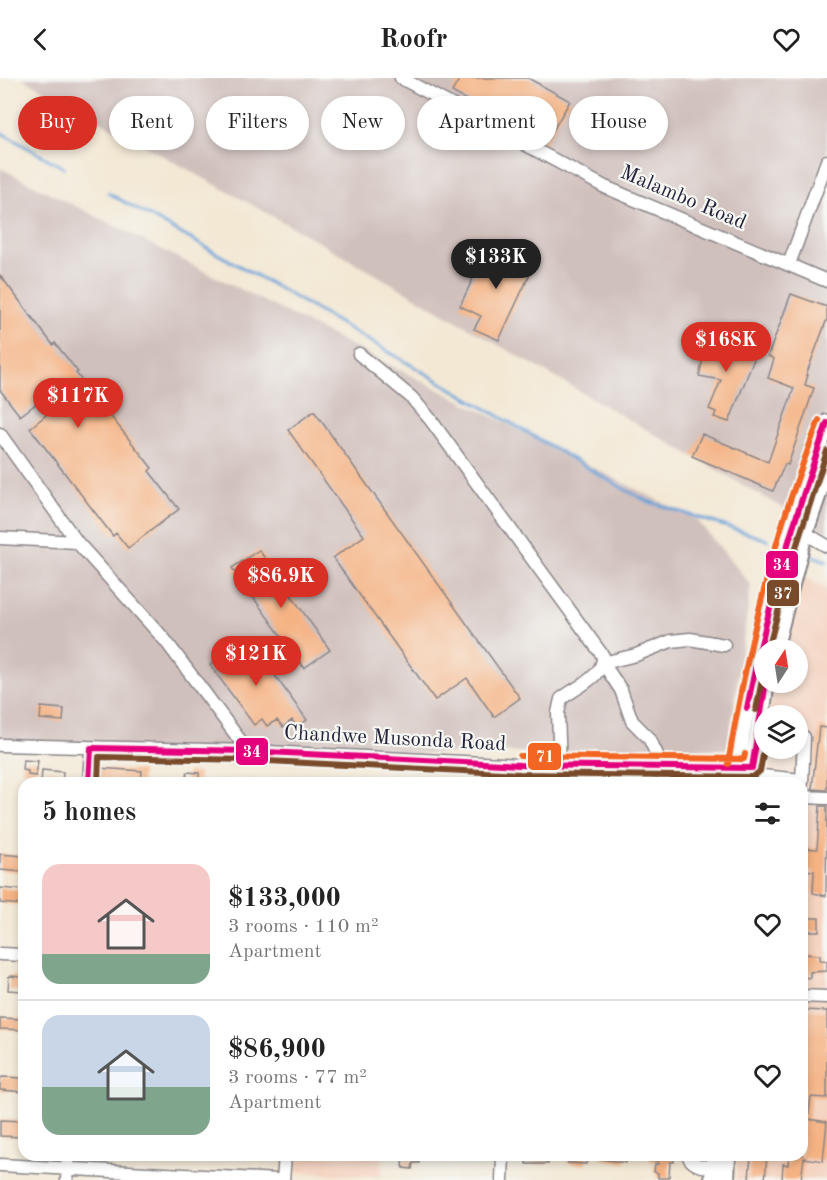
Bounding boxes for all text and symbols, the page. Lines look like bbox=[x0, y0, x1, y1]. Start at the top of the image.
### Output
icon: back bbox=[24, 23, 57, 56]
icon: heart bbox=[770, 23, 803, 56]
text: Roofr bbox=[379, 26, 448, 53]
chip: Buy bbox=[18, 96, 97, 150]
chip: Rent bbox=[109, 96, 194, 150]
chip: Filters bbox=[206, 96, 309, 150]
chip: New bbox=[321, 96, 405, 150]
chip: Apartment bbox=[417, 96, 557, 150]
chip: House bbox=[569, 96, 668, 150]
street label: Malambo Road bbox=[617, 162, 749, 234]
pin: $133K bbox=[454, 239, 538, 290]
text: $133K bbox=[465, 248, 527, 268]
pin: $168K bbox=[684, 322, 768, 373]
text: $168K bbox=[695, 331, 757, 351]
pin: $117K bbox=[36, 378, 120, 429]
text: $117K bbox=[47, 387, 109, 407]
line badge: 34 bbox=[765, 550, 799, 579]
pin: $86.9K bbox=[232, 558, 330, 609]
text: 34 bbox=[773, 558, 791, 574]
text: $86.9K bbox=[247, 567, 315, 587]
line badge: 37 bbox=[766, 579, 800, 607]
text: 37 bbox=[774, 587, 792, 603]
pin: $121K bbox=[214, 636, 298, 687]
north arrow bbox=[754, 639, 808, 693]
map controls bbox=[754, 639, 808, 759]
text: $121K bbox=[225, 645, 287, 665]
button: layers bbox=[754, 705, 808, 759]
street label: Chandwe Musonda Road bbox=[283, 723, 507, 755]
line badge: 34 bbox=[235, 737, 269, 766]
line badge: 71 bbox=[527, 742, 562, 771]
text: 34 bbox=[243, 745, 261, 761]
text: 71 bbox=[536, 750, 554, 766]
icon: filters bbox=[751, 797, 784, 830]
text: 5 homes bbox=[42, 800, 136, 826]
text: $133,000 bbox=[228, 886, 341, 912]
icon: home bbox=[90, 888, 162, 960]
icon: heart bbox=[751, 908, 784, 941]
text: 3 rooms · 110 m² bbox=[228, 917, 378, 937]
text: Apartment bbox=[228, 942, 322, 962]
text: $86,900 bbox=[228, 1037, 326, 1063]
icon: home bbox=[90, 1039, 162, 1111]
icon: heart bbox=[751, 1059, 784, 1092]
text: 3 rooms · 77 m² bbox=[228, 1068, 367, 1088]
text: Apartment bbox=[228, 1093, 322, 1113]

